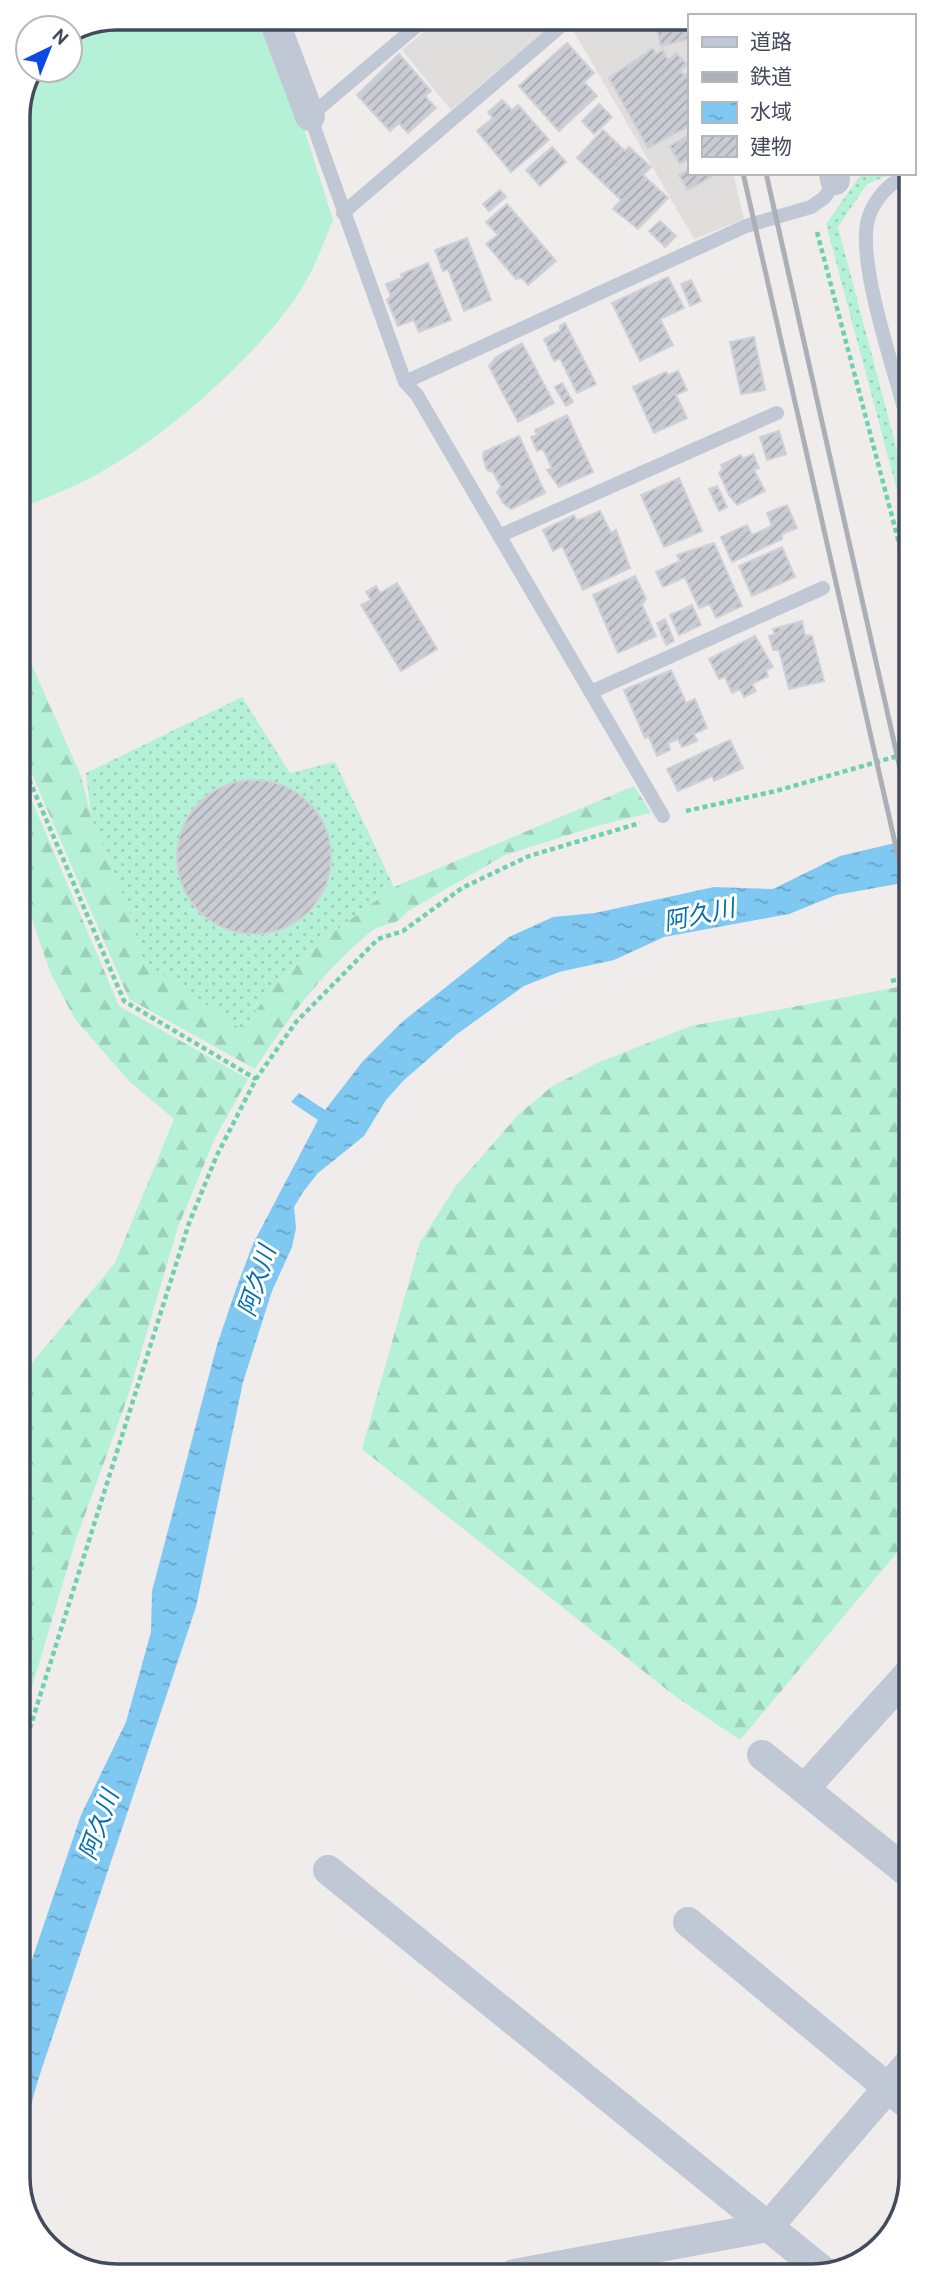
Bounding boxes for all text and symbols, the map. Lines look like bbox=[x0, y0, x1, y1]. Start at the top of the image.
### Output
north arrow bbox=[14, 14, 84, 84]
legend bbox=[688, 14, 915, 175]
text: N bbox=[47, 24, 73, 50]
text: 道路 bbox=[750, 29, 792, 54]
text: 鉄道 bbox=[750, 64, 792, 89]
text: 水域 bbox=[750, 99, 792, 124]
text: 建物 bbox=[750, 134, 792, 159]
water label: 阿久川 bbox=[661, 892, 740, 936]
water label: 阿久川 bbox=[232, 1239, 282, 1320]
water label: 阿久川 bbox=[73, 1783, 125, 1864]

